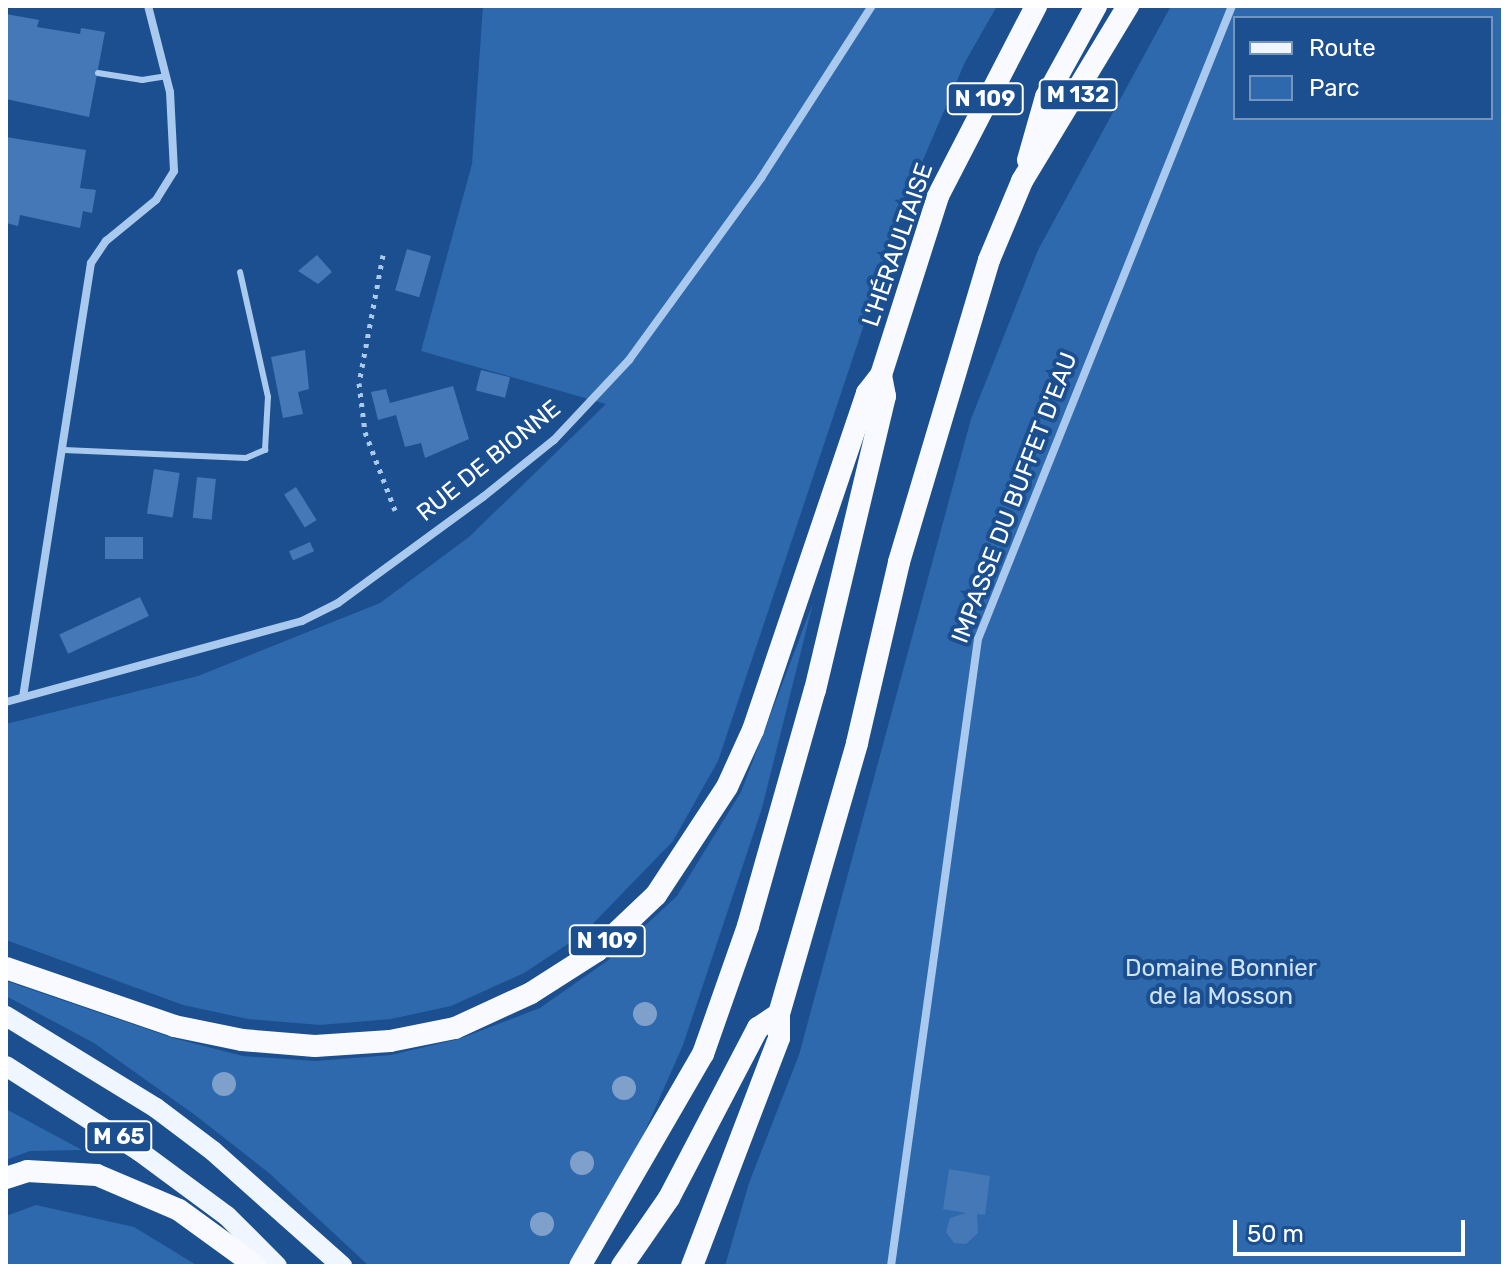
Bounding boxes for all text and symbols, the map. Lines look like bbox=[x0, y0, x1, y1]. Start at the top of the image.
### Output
legend bbox=[1233, 16, 1493, 120]
text: Route bbox=[1309, 34, 1376, 62]
text: Parc bbox=[1309, 74, 1360, 102]
road number: M 132 bbox=[1038, 77, 1118, 113]
road number: N 109 bbox=[945, 81, 1025, 117]
street label: L'HÉRAULTAISE bbox=[857, 159, 939, 331]
street label: IMPASSE DU BUFFET D'EAU bbox=[946, 348, 1084, 648]
street label: RUE DE BIONNE bbox=[411, 394, 567, 528]
road number: N 109 bbox=[567, 923, 647, 959]
park label: Domaine Bonnier de la Mosson bbox=[1125, 955, 1317, 1011]
road number: M 65 bbox=[85, 1119, 153, 1155]
scale bar bbox=[1237, 1204, 1469, 1254]
text: 50 m bbox=[1247, 1220, 1304, 1248]

